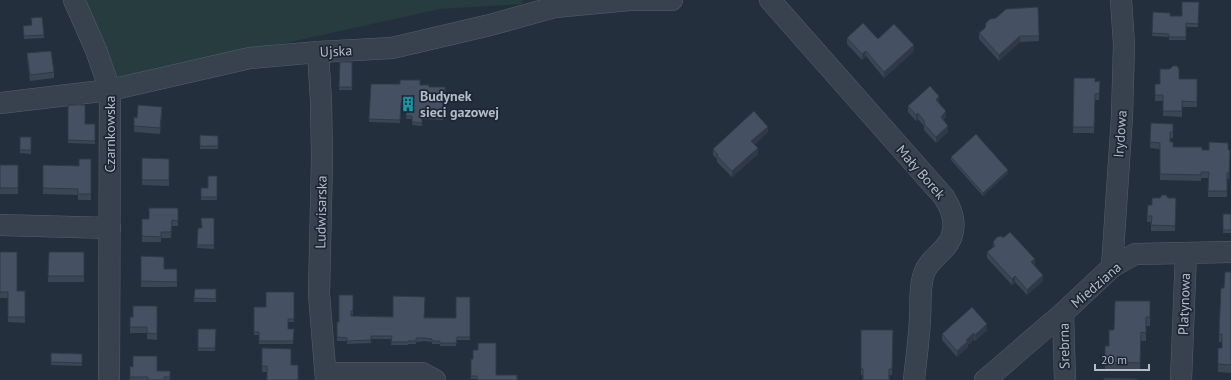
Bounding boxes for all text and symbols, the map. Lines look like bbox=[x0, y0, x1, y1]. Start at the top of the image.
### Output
street label: Ujska bbox=[319, 41, 353, 61]
place label: Budynek sieci gazowej bbox=[420, 87, 499, 121]
street label: Czarnkowska bbox=[101, 95, 119, 173]
building icon: Budynek sieci gazowej bbox=[399, 95, 417, 113]
street label: Irydowa bbox=[1109, 110, 1131, 158]
street label: Mały Borek bbox=[893, 141, 950, 203]
street label: Ludwisarska bbox=[311, 175, 331, 249]
street label: Miedziana bbox=[1067, 258, 1125, 312]
street label: Platynowa bbox=[1174, 272, 1194, 335]
street label: Srebrna bbox=[1055, 323, 1073, 369]
scale bar bbox=[1095, 346, 1149, 372]
text: 20 m bbox=[1101, 352, 1127, 367]

